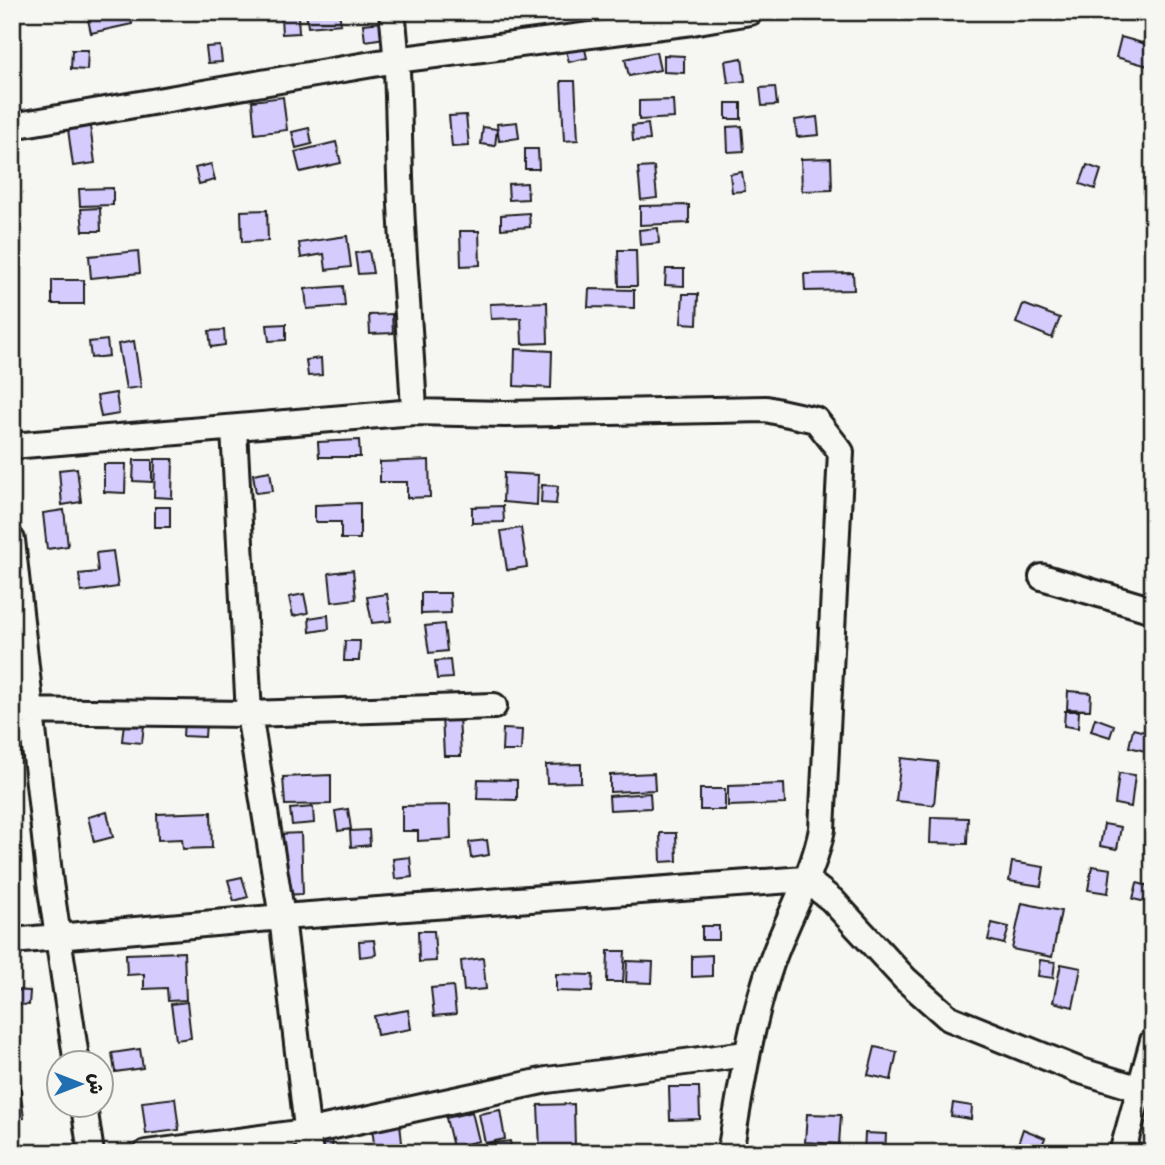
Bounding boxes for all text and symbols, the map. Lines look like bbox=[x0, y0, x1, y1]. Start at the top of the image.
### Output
north arrow bbox=[46, 1050, 116, 1120]
text: ش bbox=[84, 1074, 108, 1095]

